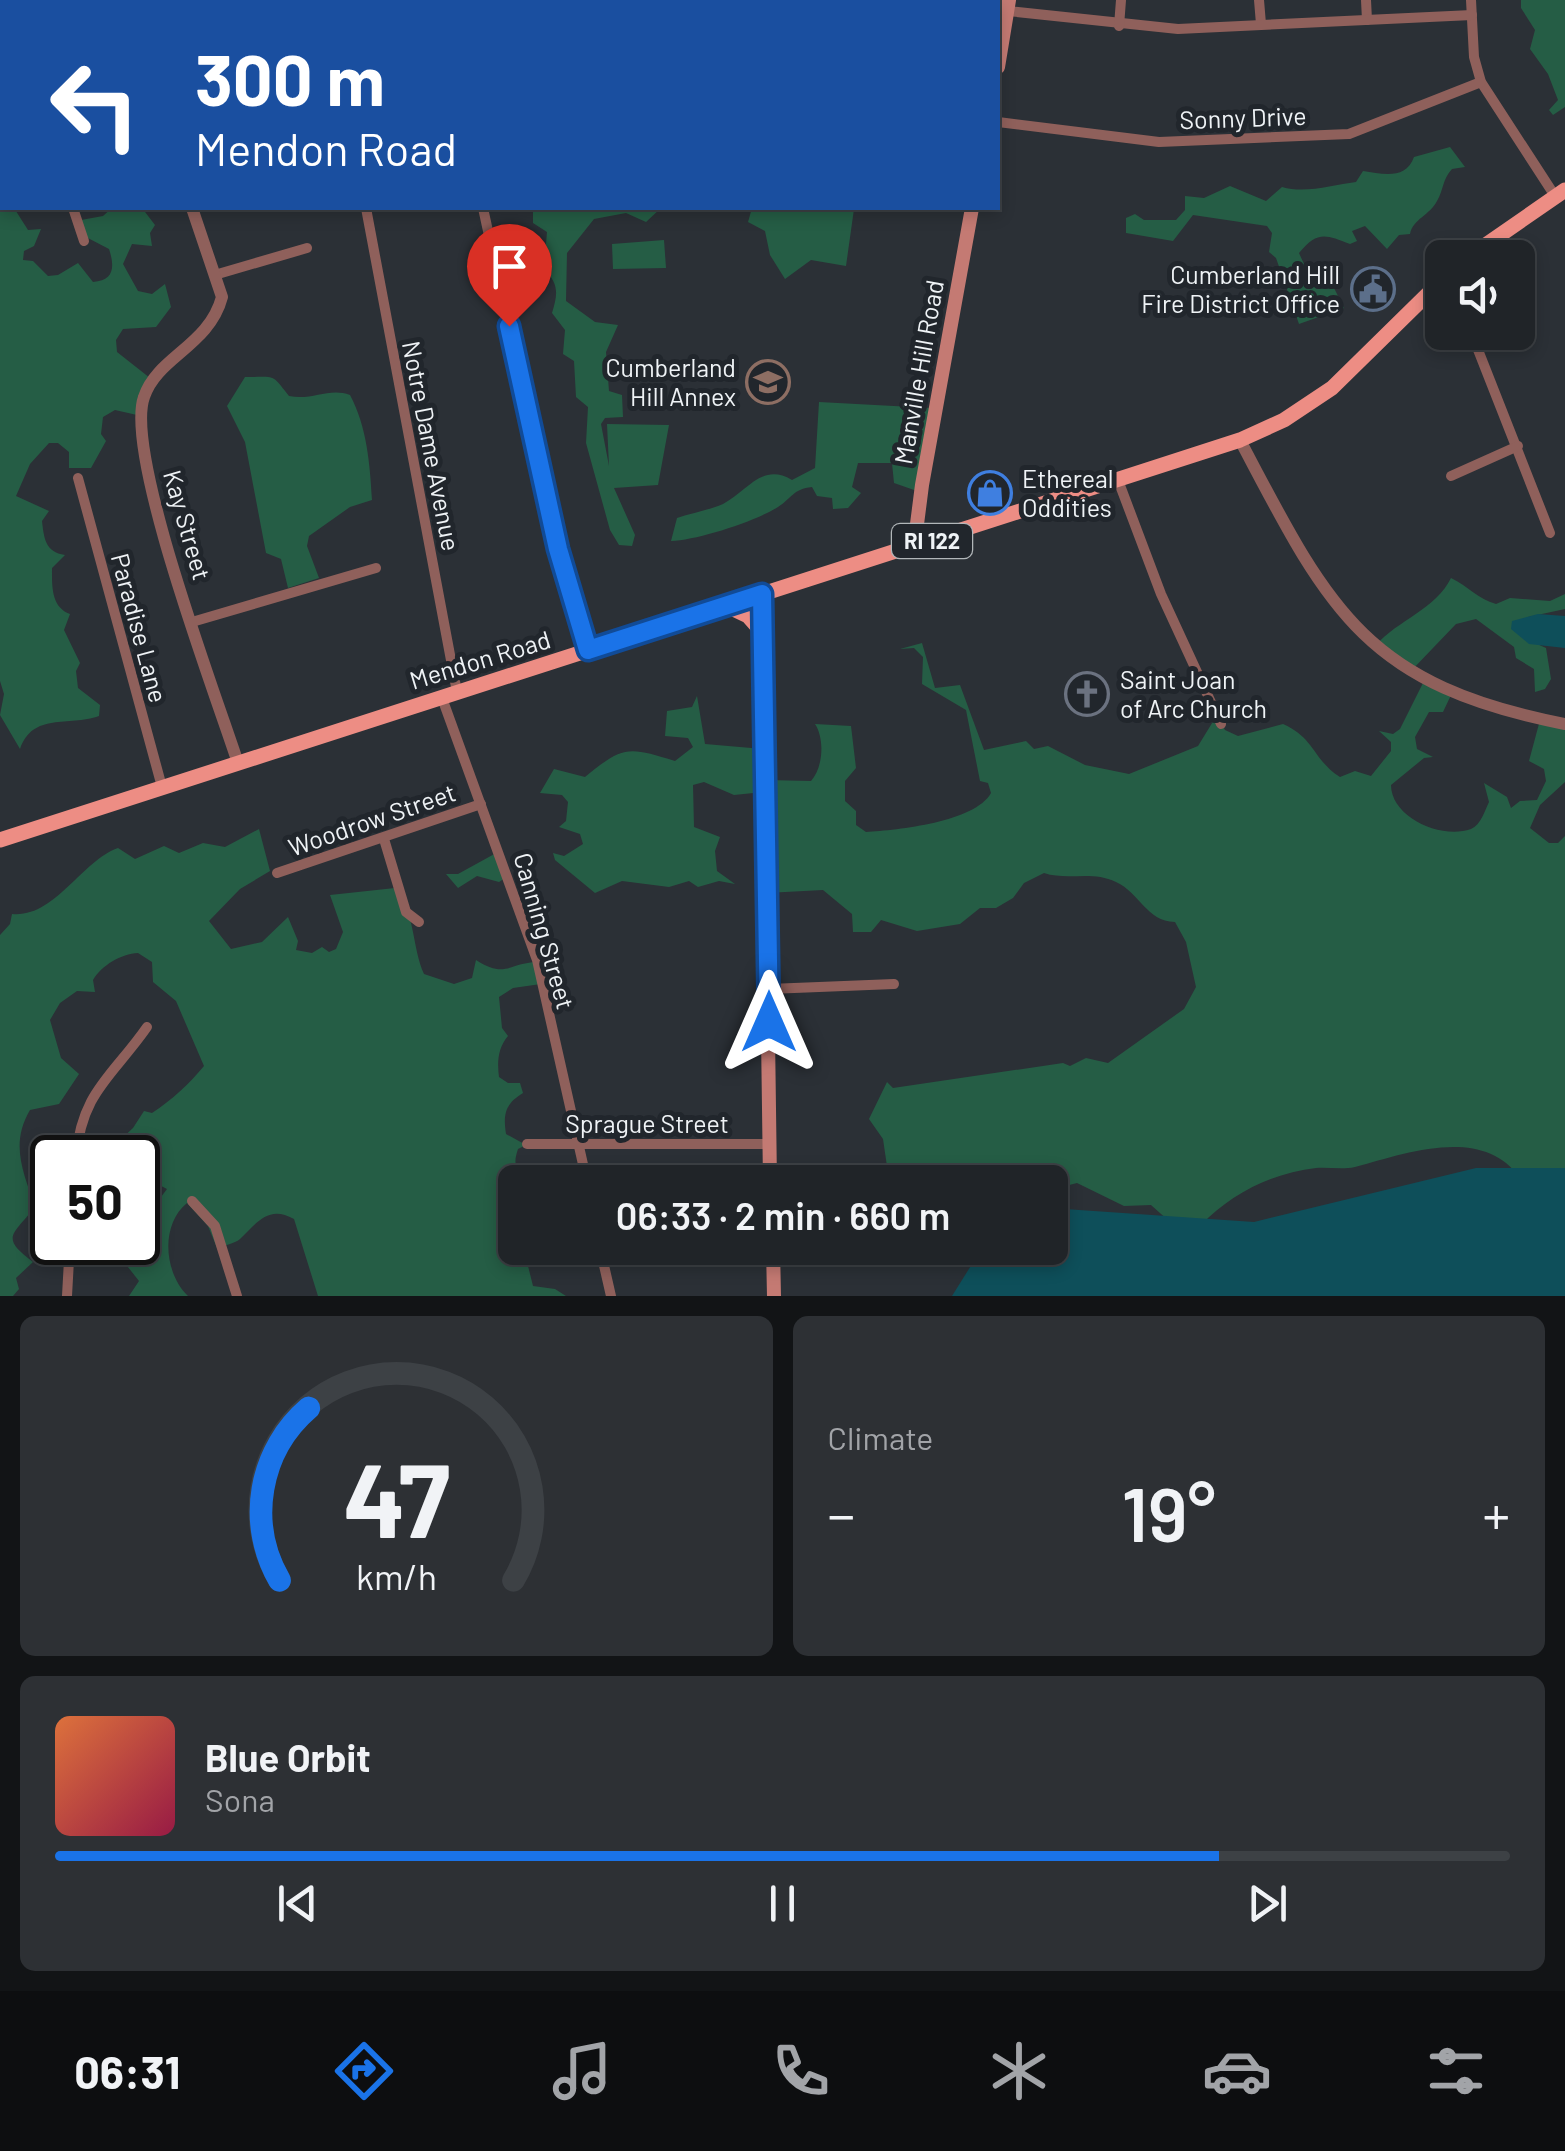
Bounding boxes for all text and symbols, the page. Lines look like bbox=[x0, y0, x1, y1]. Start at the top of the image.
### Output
text: 300 m bbox=[195, 36, 385, 120]
icon: left bbox=[30, 40, 160, 170]
street label: Sonny Drive bbox=[1179, 100, 1307, 134]
text: Mendon Road bbox=[195, 121, 457, 175]
pin bbox=[467, 224, 552, 327]
icon: arrive bbox=[482, 239, 537, 294]
map controls bbox=[1425, 240, 1535, 350]
button: sound bbox=[1425, 240, 1535, 350]
place label: Cumberland Hill Fire District Office bbox=[1141, 259, 1340, 318]
public building icon: Cumberland Hill Fire District Office bbox=[1350, 266, 1396, 312]
street label: Manville Hill Road bbox=[887, 277, 949, 466]
street label: Notre Dame Avenue bbox=[397, 338, 467, 553]
place label: Cumberland Hill Annex bbox=[605, 352, 736, 411]
school or university icon: Cumberland Hill Annex bbox=[745, 359, 791, 405]
place label: Ethereal Oddities bbox=[1022, 463, 1114, 522]
street label: Kay Street bbox=[158, 466, 218, 583]
shop icon: Ethereal Oddities bbox=[967, 470, 1013, 516]
road number: RI 122 bbox=[892, 524, 972, 558]
street label: Paradise Lane bbox=[106, 550, 174, 706]
street label: Mendon Road bbox=[406, 623, 554, 695]
place label: Saint Joan of Arc Church bbox=[1120, 664, 1267, 723]
church icon: Saint Joan of Arc Church bbox=[1064, 671, 1110, 717]
street label: Woodrow Street bbox=[284, 776, 459, 862]
street label: Canning Street bbox=[508, 849, 582, 1012]
position arrow bbox=[717, 970, 821, 1074]
street label: Sprague Street bbox=[565, 1108, 729, 1138]
speed limit sign: 50 bbox=[30, 1135, 160, 1265]
text: 06:33 · 2 min · 660 m bbox=[616, 1192, 950, 1238]
text: Climate bbox=[828, 1418, 933, 1456]
text: 47 bbox=[343, 1434, 450, 1559]
text: 19° bbox=[1122, 1467, 1216, 1557]
text: − bbox=[828, 1480, 855, 1546]
text: + bbox=[1482, 1480, 1510, 1546]
text: km/h bbox=[356, 1554, 437, 1597]
text: Blue Orbit bbox=[205, 1734, 371, 1780]
text: Sona bbox=[205, 1780, 275, 1818]
icon: previous bbox=[270, 1876, 325, 1931]
icon: pause bbox=[755, 1876, 810, 1931]
icon: next bbox=[1240, 1876, 1295, 1931]
icon: directions bbox=[329, 2036, 399, 2106]
icon: music bbox=[547, 2036, 617, 2106]
icon: phone bbox=[766, 2036, 836, 2106]
icon: climate bbox=[984, 2036, 1054, 2106]
icon: car bbox=[1202, 2036, 1272, 2106]
icon: filters bbox=[1421, 2036, 1491, 2106]
text: 06:31 bbox=[74, 2044, 180, 2098]

